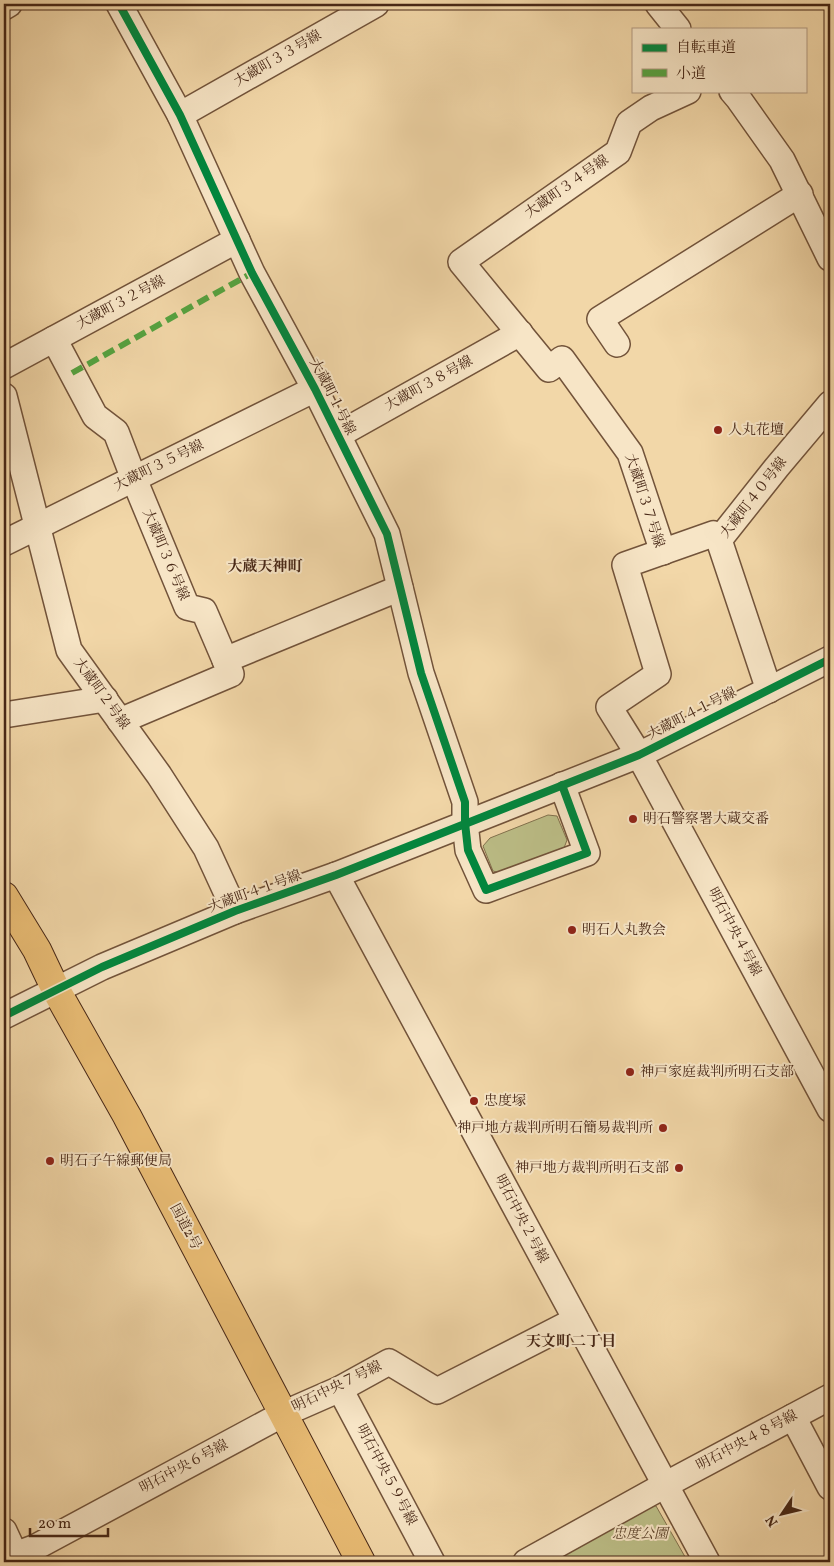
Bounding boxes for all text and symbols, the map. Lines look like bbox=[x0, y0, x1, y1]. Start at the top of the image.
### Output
street label: 大蔵町３３号線 bbox=[231, 26, 325, 92]
legend bbox=[632, 28, 806, 92]
text: 自転車道 bbox=[676, 38, 736, 59]
text: 小道 bbox=[676, 64, 706, 85]
street label: 大蔵町３４号線 bbox=[521, 151, 613, 223]
street label: 大蔵町３２号線 bbox=[73, 272, 169, 334]
street label: 大蔵町３８号線 bbox=[382, 352, 476, 416]
street label: 大蔵町１号線 bbox=[304, 355, 360, 439]
place label: 人丸花壇 bbox=[728, 421, 784, 440]
marker: 人丸花壇 bbox=[712, 424, 724, 436]
street label: 大蔵町３５号線 bbox=[111, 436, 207, 496]
street label: 大蔵町３７号線 bbox=[620, 451, 668, 551]
street label: 大蔵町４０号線 bbox=[716, 454, 792, 542]
street label: 大蔵町３６号線 bbox=[137, 506, 193, 604]
district label: 大蔵天神町 bbox=[227, 557, 303, 578]
street label: 大蔵町２号線 bbox=[69, 654, 133, 734]
street label: 大蔵町４１号線 bbox=[644, 683, 740, 745]
place label: 明石警察署大蔵交番 bbox=[643, 810, 769, 829]
marker: 明石警察署大蔵交番 bbox=[627, 813, 639, 825]
street label: 大蔵町４１号線 bbox=[206, 866, 304, 918]
street label: 明石中央４号線 bbox=[703, 884, 765, 980]
place label: 明石人丸教会 bbox=[582, 921, 666, 940]
marker: 明石人丸教会 bbox=[566, 924, 578, 936]
place label: 神戸家庭裁判所明石支部 bbox=[640, 1063, 794, 1082]
marker: 神戸家庭裁判所明石支部 bbox=[624, 1066, 636, 1078]
place label: 忠度塚 bbox=[484, 1092, 526, 1111]
marker: 忠度塚 bbox=[468, 1095, 480, 1107]
place label: 神戸地方裁判所明石簡易裁判所 bbox=[457, 1119, 653, 1138]
marker: 神戸地方裁判所明石簡易裁判所 bbox=[657, 1122, 669, 1134]
place label: 明石子午線郵便局 bbox=[60, 1152, 172, 1171]
marker: 明石子午線郵便局 bbox=[44, 1155, 56, 1167]
place label: 神戸地方裁判所明石支部 bbox=[515, 1159, 669, 1178]
marker: 神戸地方裁判所明石支部 bbox=[673, 1162, 685, 1174]
street label: 明石中央２号線 bbox=[490, 1171, 552, 1267]
street label: 国道2号 bbox=[165, 1201, 205, 1253]
district label: 天文町二丁目 bbox=[526, 1332, 616, 1353]
street label: 明石中央７号線 bbox=[289, 1357, 385, 1417]
street label: 明石中央４８号線 bbox=[693, 1406, 801, 1476]
street label: 明石中央５９号線 bbox=[351, 1421, 421, 1529]
street label: 明石中央６号線 bbox=[136, 1436, 232, 1498]
north arrow bbox=[756, 1488, 806, 1538]
scale bar bbox=[30, 1506, 108, 1538]
text: N bbox=[762, 1511, 783, 1530]
text: 20 m bbox=[38, 1514, 71, 1535]
park label: 忠度公園 bbox=[612, 1525, 670, 1544]

